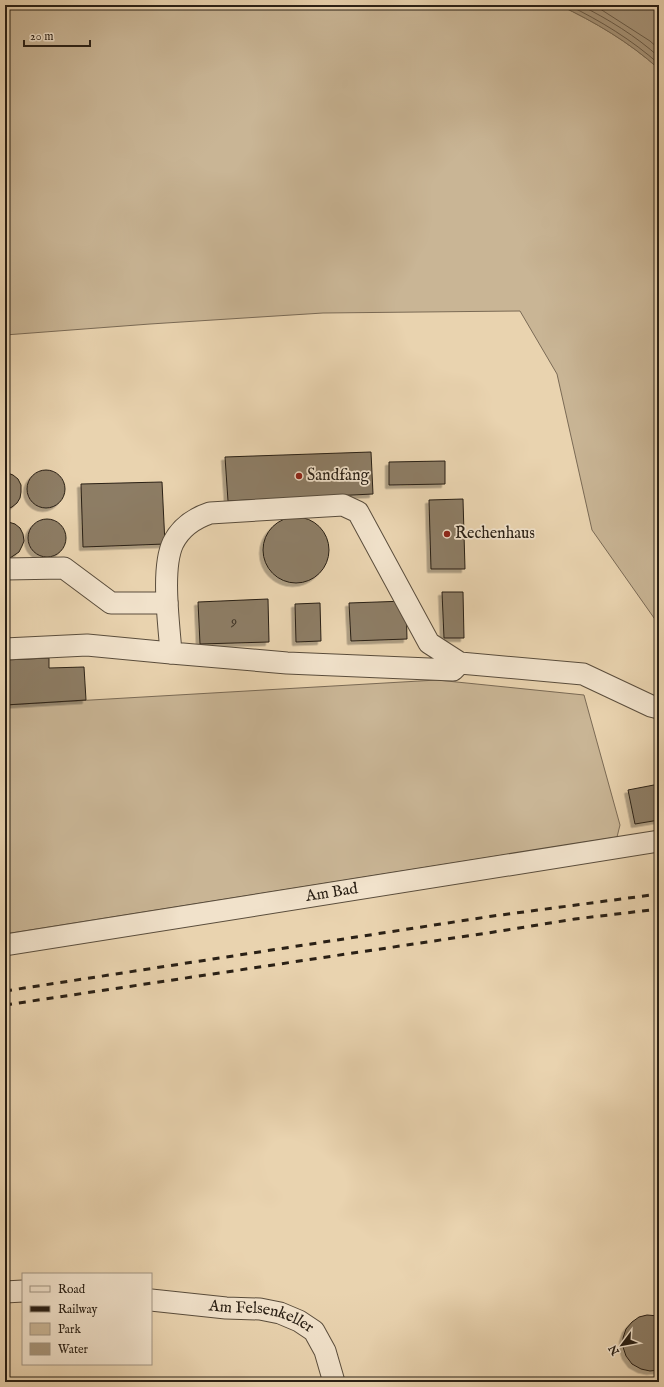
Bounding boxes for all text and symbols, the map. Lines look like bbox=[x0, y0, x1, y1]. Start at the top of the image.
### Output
scale bar bbox=[24, 22, 90, 48]
text: 20 m bbox=[30, 29, 53, 44]
place label: Sandfang bbox=[307, 466, 369, 486]
marker: Sandfang bbox=[294, 471, 304, 481]
place label: Rechenhaus bbox=[455, 524, 535, 544]
marker: Rechenhaus bbox=[442, 529, 452, 539]
house number: 9 bbox=[230, 613, 237, 631]
street label: Am Bad bbox=[303, 879, 360, 907]
legend bbox=[22, 1273, 152, 1365]
text: Road bbox=[58, 1282, 86, 1297]
street label: Am Felsenkeller bbox=[207, 1296, 317, 1338]
text: Railway bbox=[58, 1302, 97, 1317]
text: Park bbox=[58, 1322, 81, 1337]
north arrow bbox=[602, 1325, 642, 1365]
text: Water bbox=[58, 1342, 89, 1357]
text: N bbox=[606, 1342, 623, 1358]

